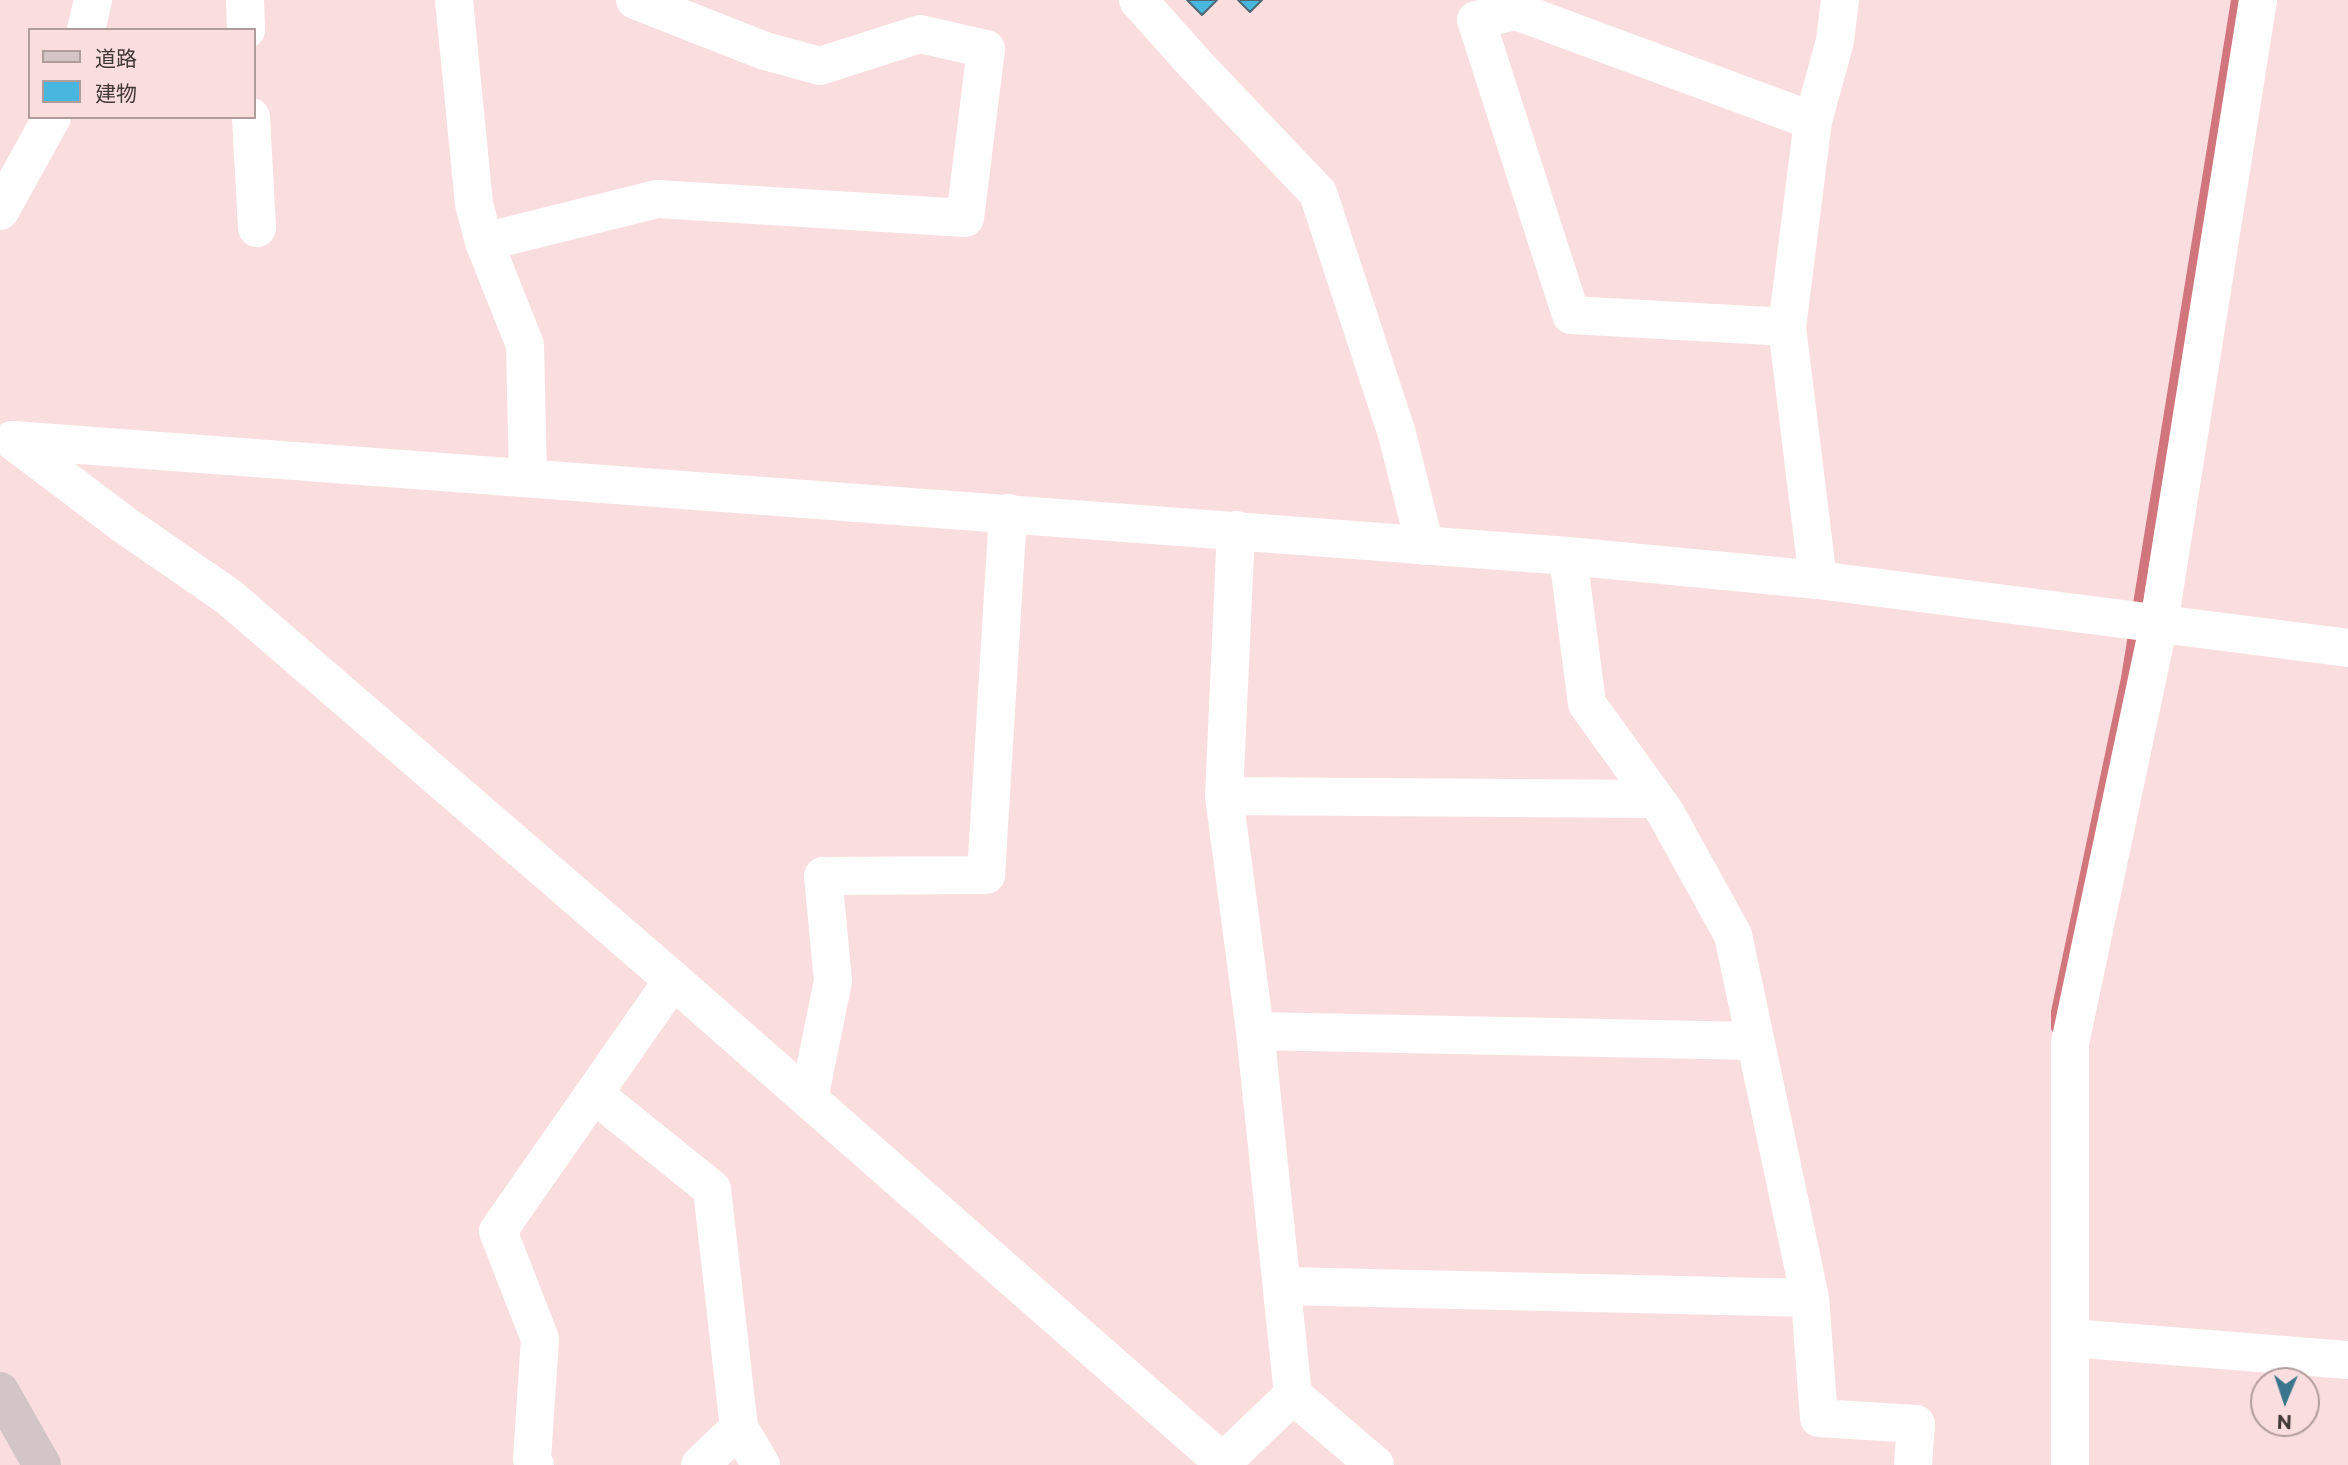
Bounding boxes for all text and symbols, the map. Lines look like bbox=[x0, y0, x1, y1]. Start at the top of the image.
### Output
legend bbox=[28, 28, 256, 119]
text: 道路 bbox=[95, 46, 137, 71]
text: 建物 bbox=[95, 81, 137, 106]
north arrow bbox=[2250, 1367, 2320, 1437]
text: N bbox=[2276, 1410, 2292, 1433]

